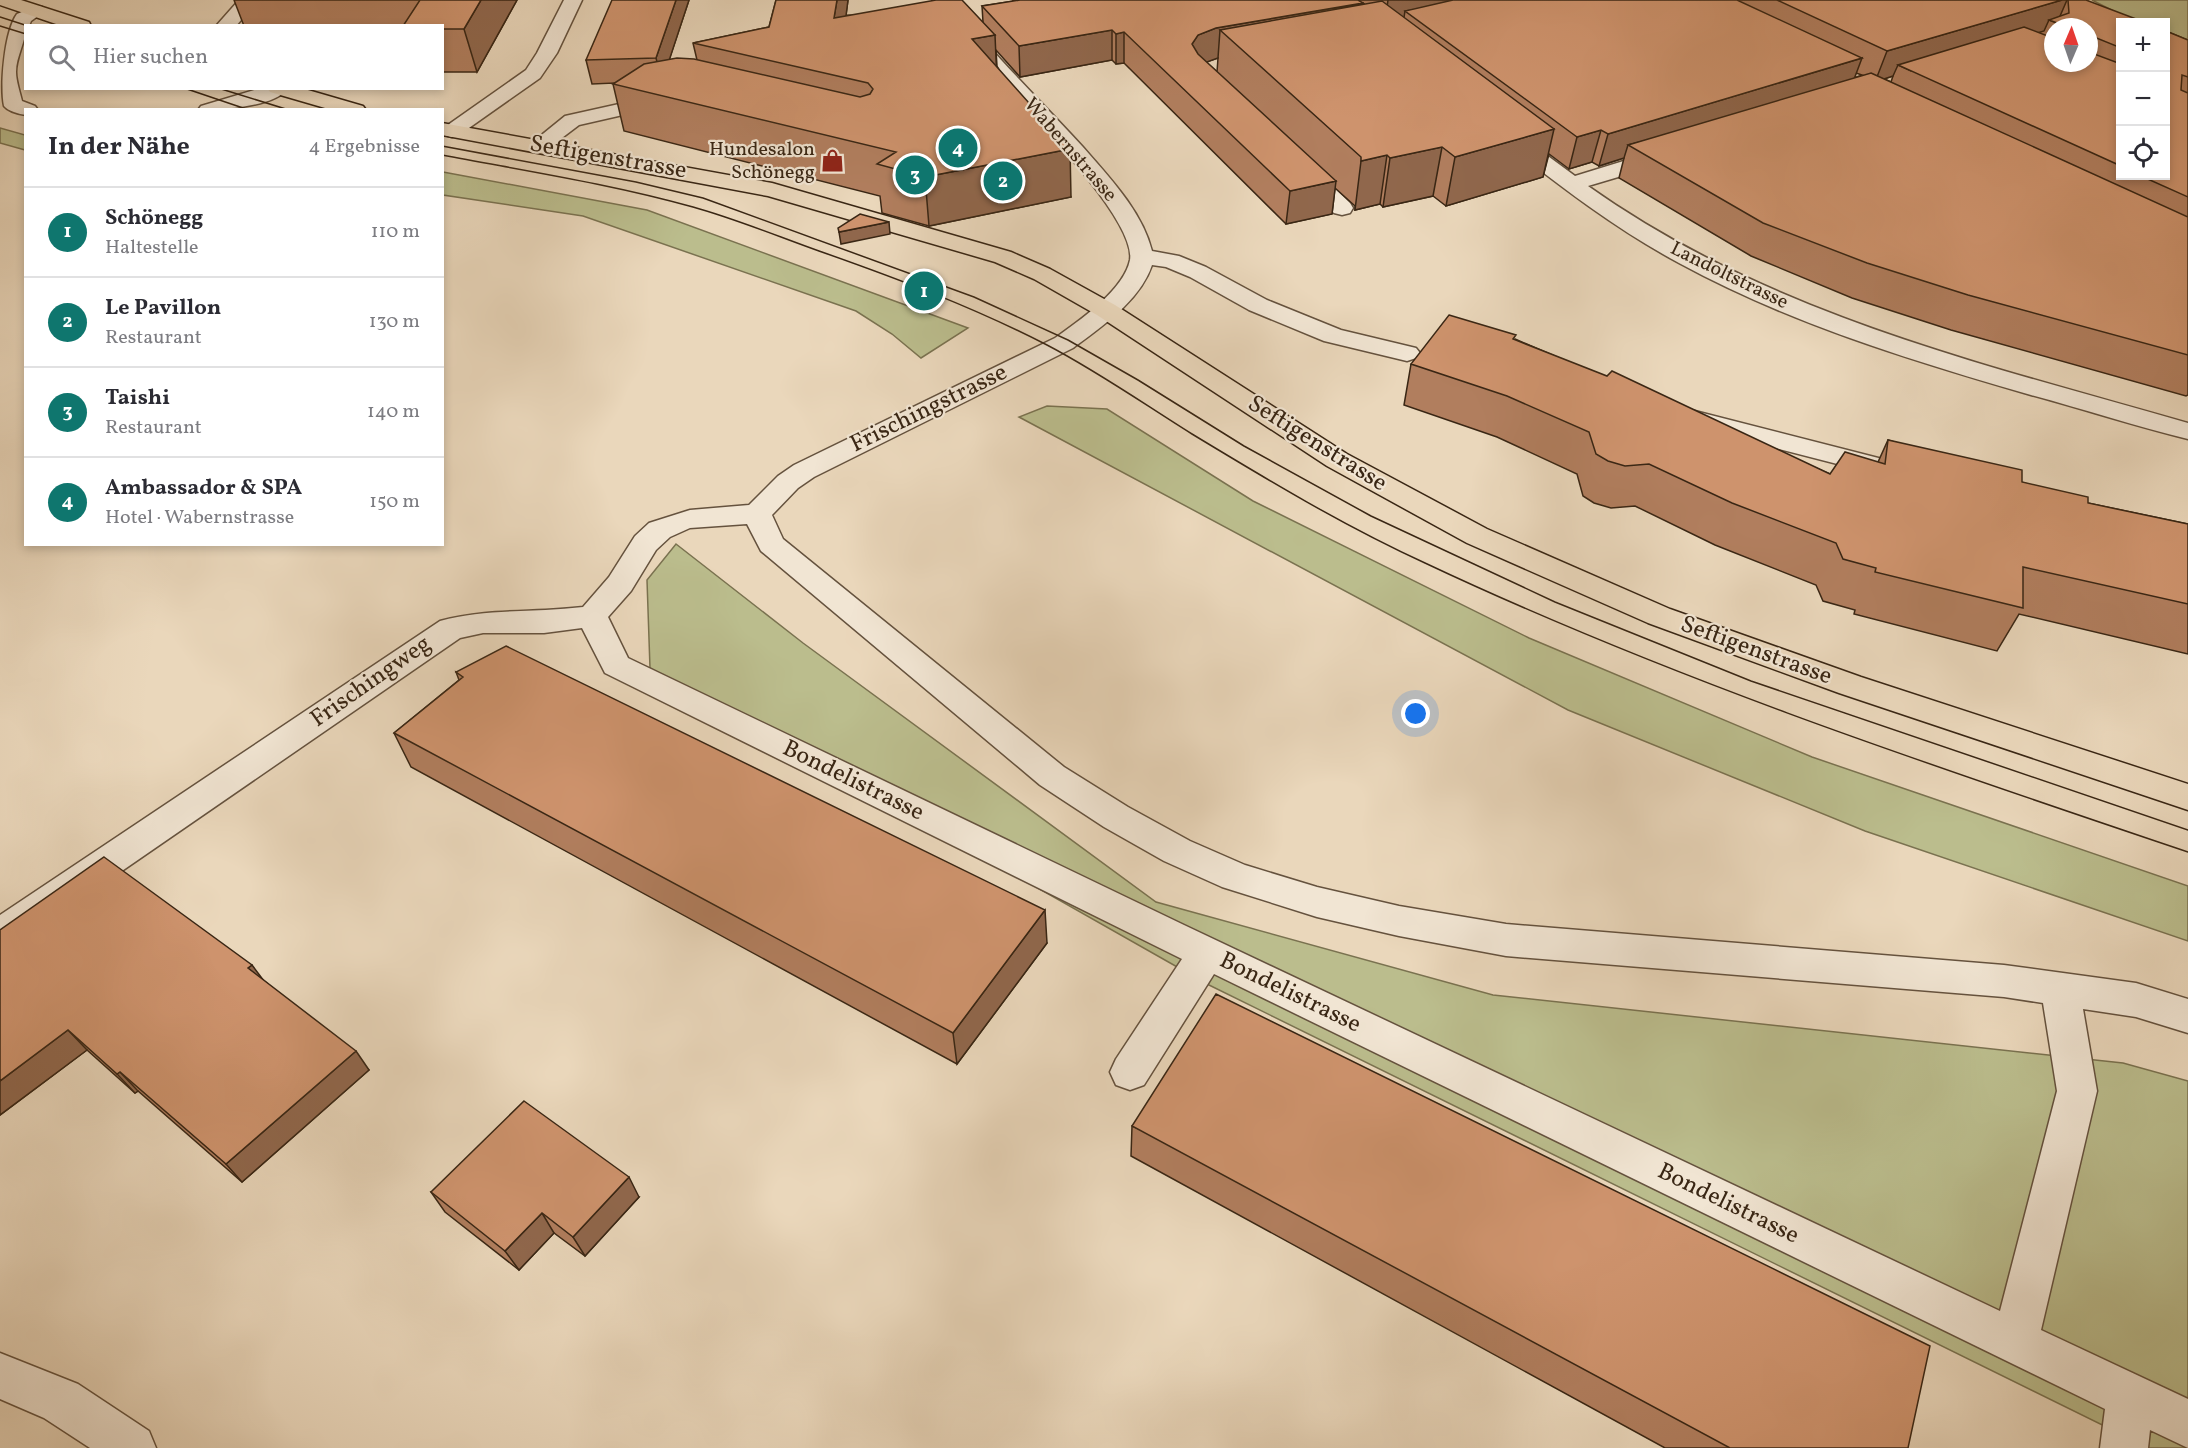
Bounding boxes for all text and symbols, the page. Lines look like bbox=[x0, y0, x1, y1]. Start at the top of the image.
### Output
north arrow bbox=[2044, 18, 2098, 72]
map controls bbox=[2116, 18, 2170, 180]
button: + bbox=[2116, 18, 2170, 72]
search box bbox=[24, 24, 444, 90]
icon: search bbox=[45, 41, 78, 74]
text: Hier suchen bbox=[93, 42, 208, 73]
button: − bbox=[2116, 72, 2170, 126]
street label: Wabernstrasse bbox=[1017, 92, 1123, 208]
pin: 4 bbox=[938, 126, 978, 170]
button: locate bbox=[2116, 126, 2170, 180]
street label: Seftigenstrasse bbox=[527, 127, 689, 189]
text: In der Nähe bbox=[48, 129, 190, 165]
text: 4 Ergebnisse bbox=[308, 133, 420, 161]
place label: Hundesalon Schönegg bbox=[709, 136, 815, 187]
shop icon: Hundesalon Schönegg bbox=[820, 148, 846, 174]
pin: 3 bbox=[896, 152, 934, 198]
pin: 2 bbox=[984, 158, 1022, 204]
text: Schönegg bbox=[105, 203, 203, 234]
text: 1 bbox=[63, 218, 72, 246]
text: 110 m bbox=[371, 218, 420, 246]
text: Haltestelle bbox=[105, 234, 199, 262]
street label: Landoltstrasse bbox=[1665, 235, 1793, 317]
pin: 1 bbox=[904, 268, 944, 314]
text: Le Pavillon bbox=[105, 293, 221, 324]
text: 2 bbox=[62, 308, 73, 336]
text: 130 m bbox=[369, 308, 420, 336]
text: Restaurant bbox=[105, 324, 202, 352]
street label: Frischingstrasse bbox=[845, 356, 1013, 462]
text: Taishi bbox=[105, 383, 170, 414]
street label: Seftigenstrasse bbox=[1241, 387, 1393, 501]
text: 3 bbox=[62, 398, 73, 426]
text: 140 m bbox=[367, 398, 420, 426]
text: Restaurant bbox=[105, 414, 202, 442]
text: Ambassador & SPA bbox=[105, 473, 302, 504]
text: 4 bbox=[61, 488, 74, 516]
text: 150 m bbox=[369, 488, 420, 516]
text: Hotel · Wabernstrasse bbox=[105, 504, 294, 532]
street label: Seftigenstrasse bbox=[1675, 608, 1837, 694]
street label: Frischingweg bbox=[304, 628, 438, 736]
your location bbox=[1401, 699, 1430, 728]
street label: Bondelistrasse bbox=[776, 732, 930, 830]
street label: Bondelistrasse bbox=[1213, 944, 1367, 1042]
street label: Bondelistrasse bbox=[1651, 1155, 1805, 1253]

